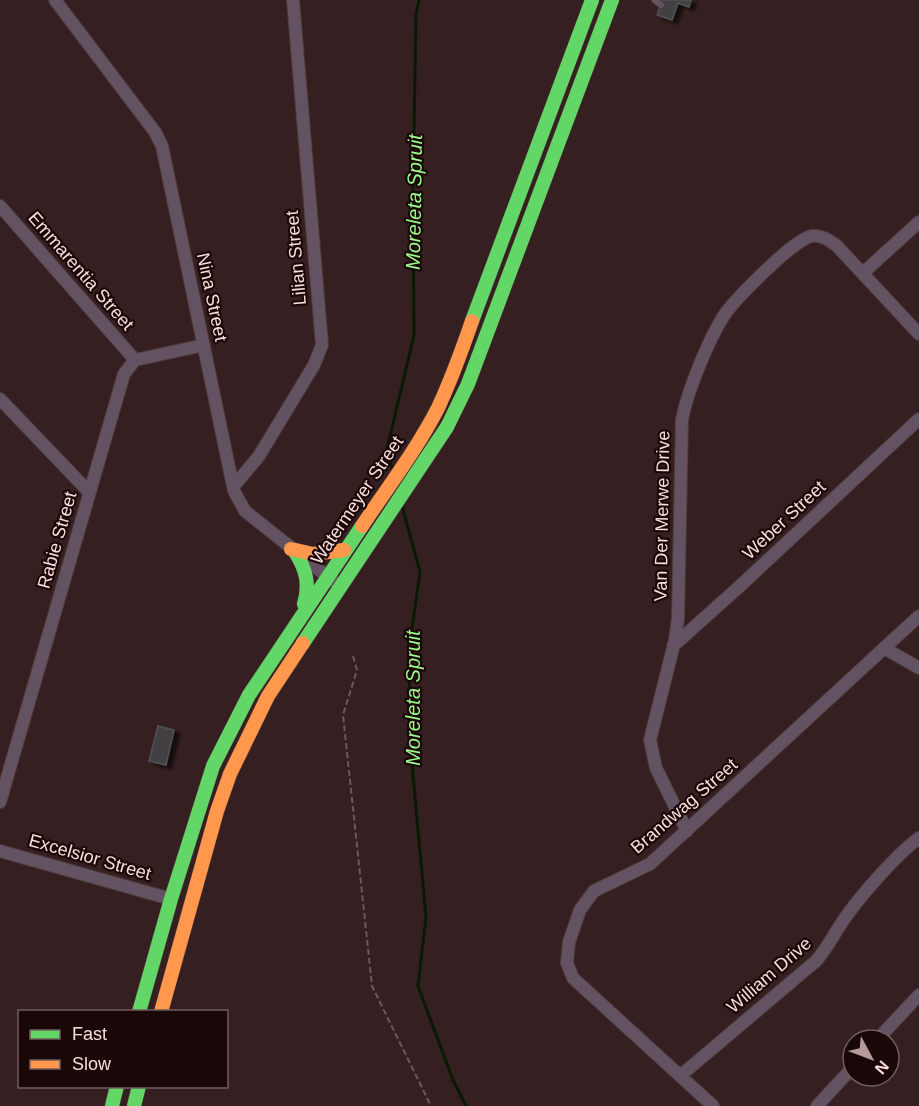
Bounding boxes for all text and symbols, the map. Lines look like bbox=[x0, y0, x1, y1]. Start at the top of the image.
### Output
water label: Moreleta Spruit bbox=[402, 133, 426, 270]
street label: Emmarentia Street bbox=[24, 208, 138, 334]
street label: Lilian Street bbox=[282, 210, 310, 306]
street label: Nina Street bbox=[193, 251, 231, 343]
street label: Van Der Merwe Drive bbox=[651, 430, 673, 602]
street label: Watermeyer Street bbox=[307, 432, 407, 568]
street label: Weber Street bbox=[739, 477, 829, 563]
street label: Rabie Street bbox=[34, 489, 80, 591]
water label: Moreleta Spruit bbox=[402, 629, 424, 766]
street label: Brandwag Street bbox=[627, 754, 741, 858]
street label: Excelsior Street bbox=[27, 830, 153, 884]
street label: William Drive bbox=[723, 933, 815, 1017]
legend bbox=[18, 1010, 228, 1088]
text: Fast bbox=[72, 1024, 107, 1044]
north arrow bbox=[841, 1028, 901, 1088]
text: Slow bbox=[72, 1054, 112, 1074]
text: N bbox=[872, 1058, 892, 1077]

